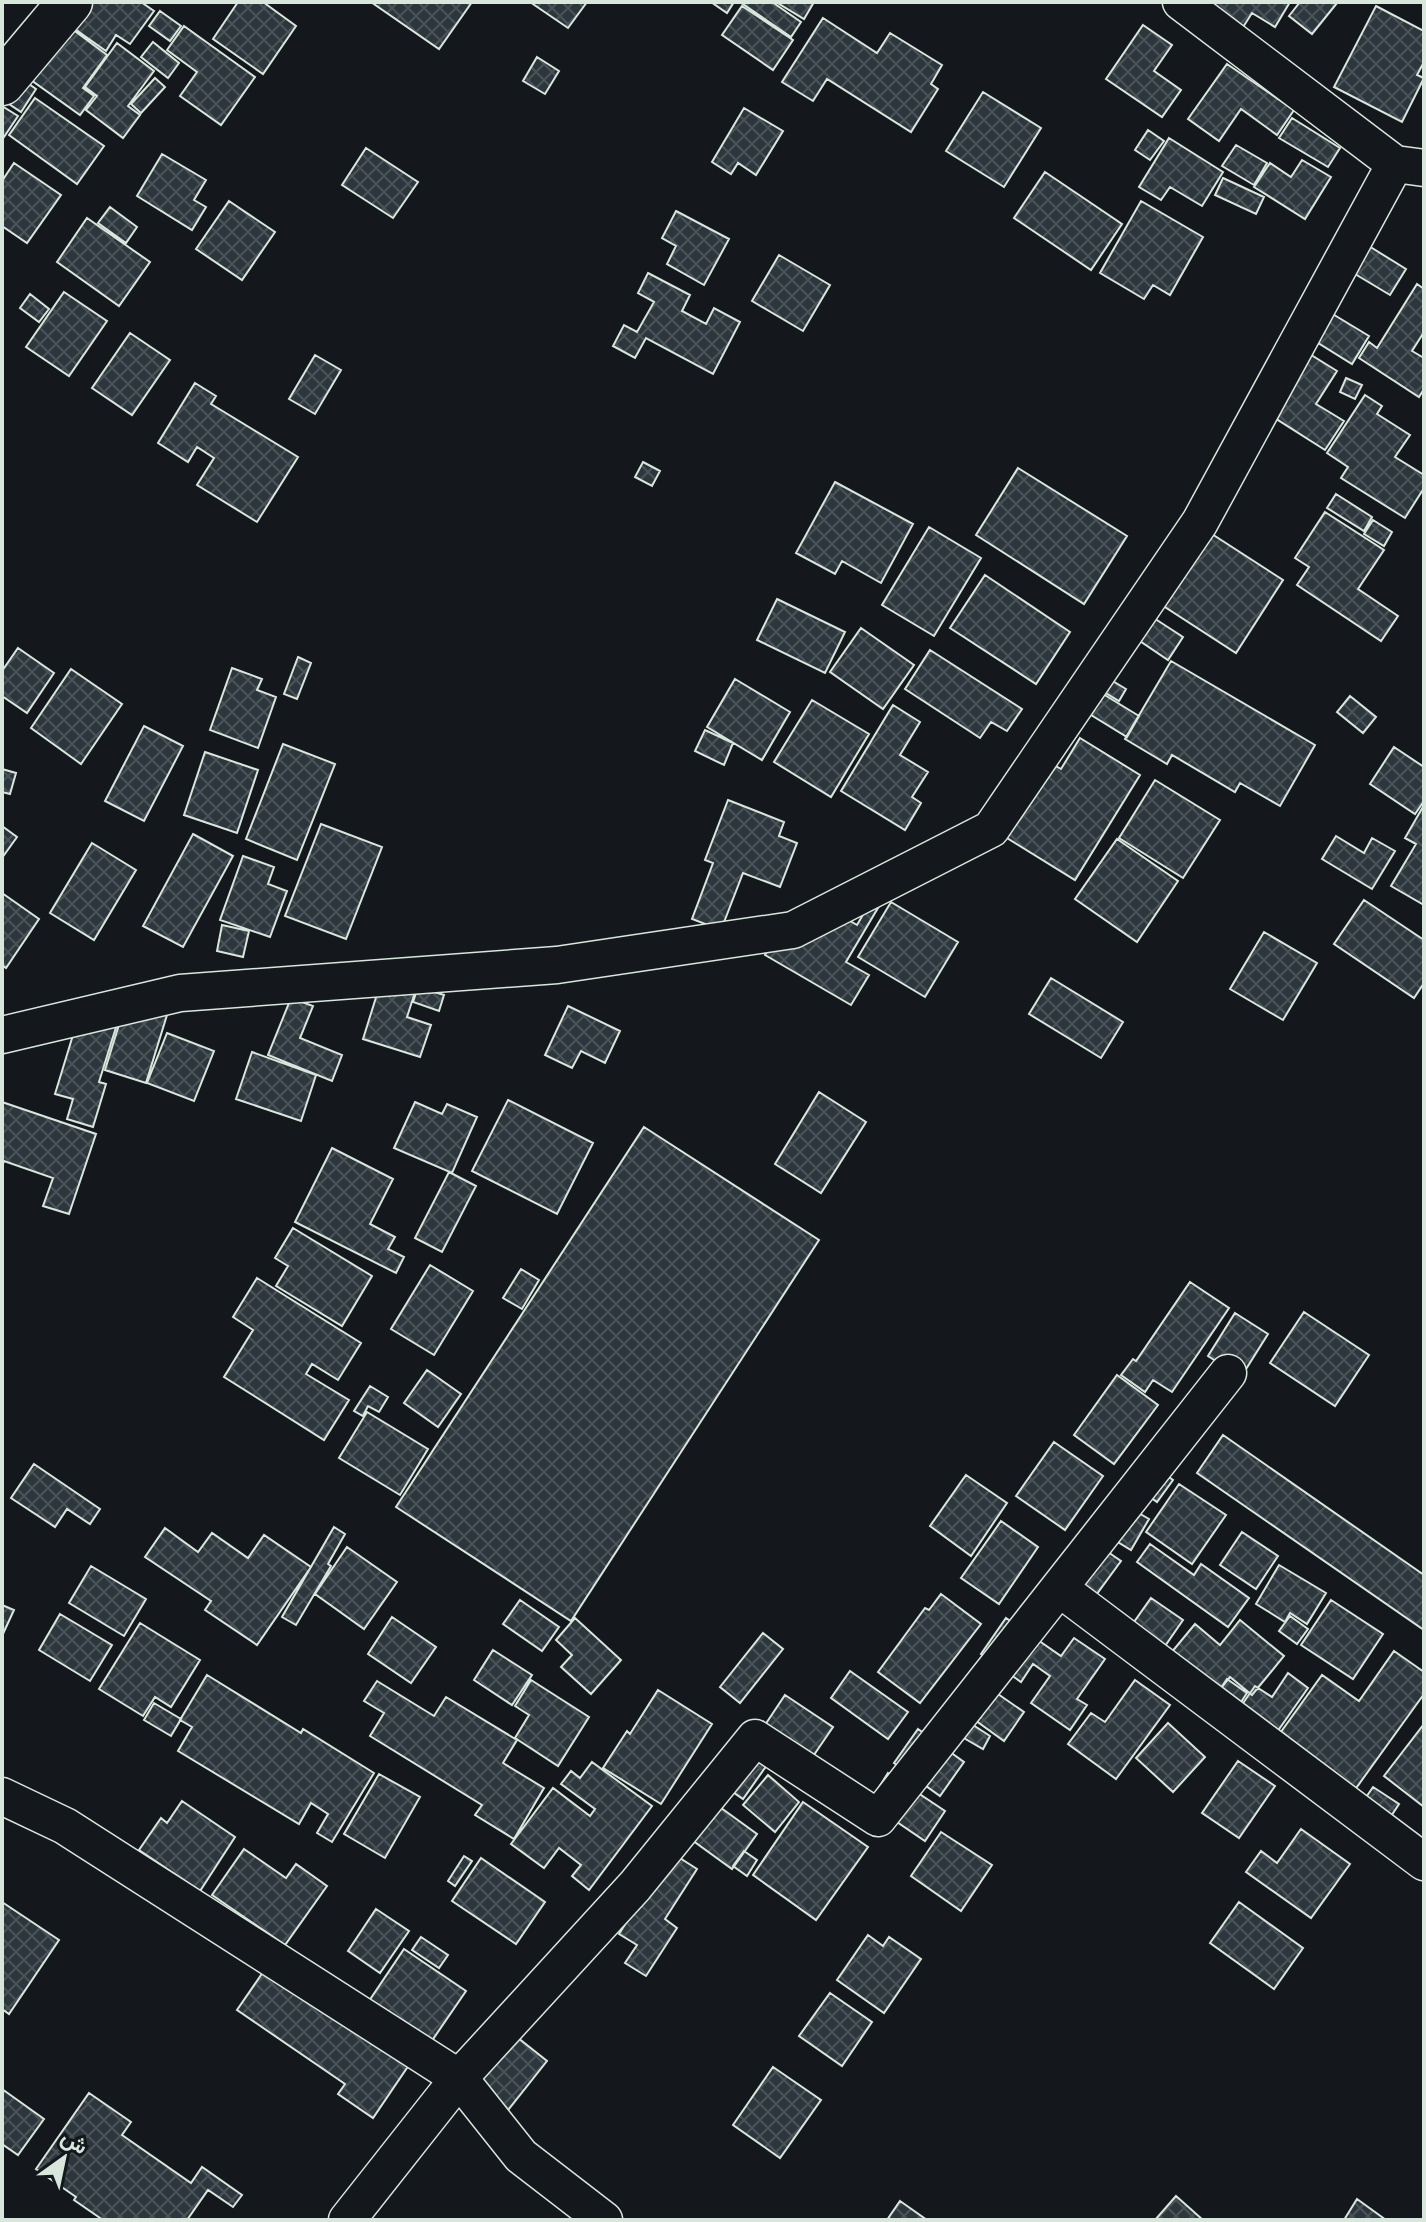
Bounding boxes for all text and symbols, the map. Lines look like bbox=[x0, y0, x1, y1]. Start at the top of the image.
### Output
north arrow bbox=[24, 2118, 104, 2198]
text: ش bbox=[56, 2122, 94, 2161]

